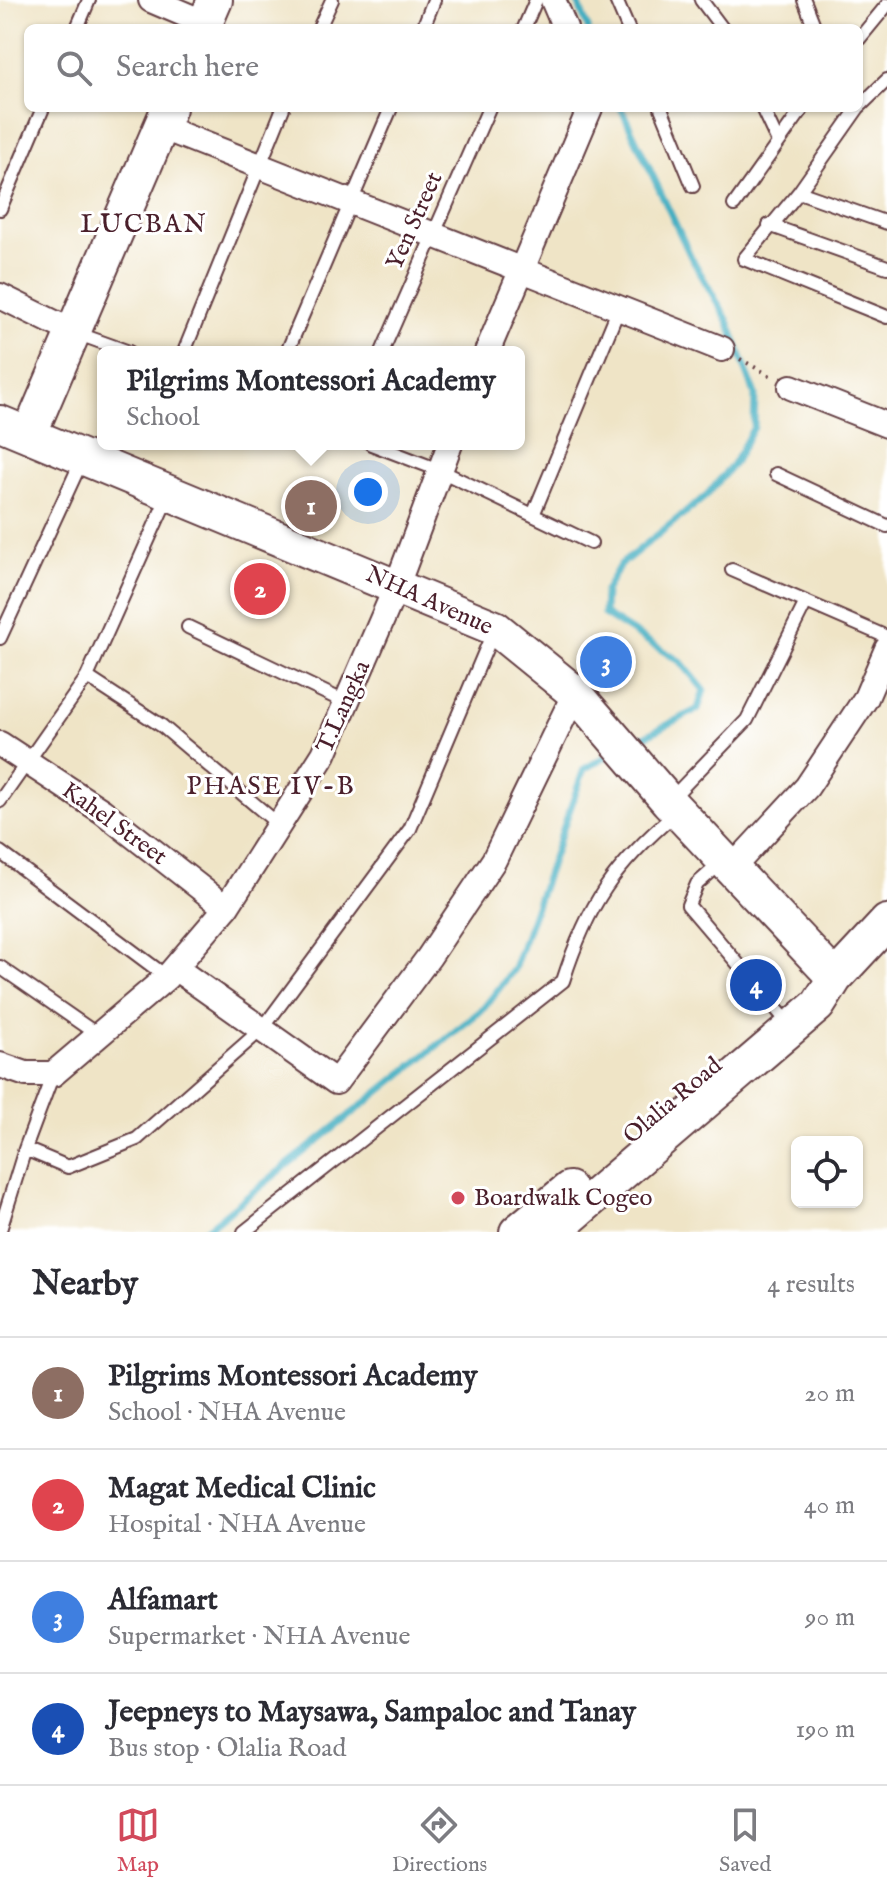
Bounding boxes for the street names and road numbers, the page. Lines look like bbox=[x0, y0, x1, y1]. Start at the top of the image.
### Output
street label: Yen Street bbox=[380, 167, 450, 275]
street label: NHA Avenue bbox=[360, 559, 498, 643]
street label: T.Langka bbox=[310, 655, 378, 758]
street label: Kahel Street bbox=[55, 775, 173, 873]
street label: Olalia Road bbox=[617, 1051, 729, 1151]

